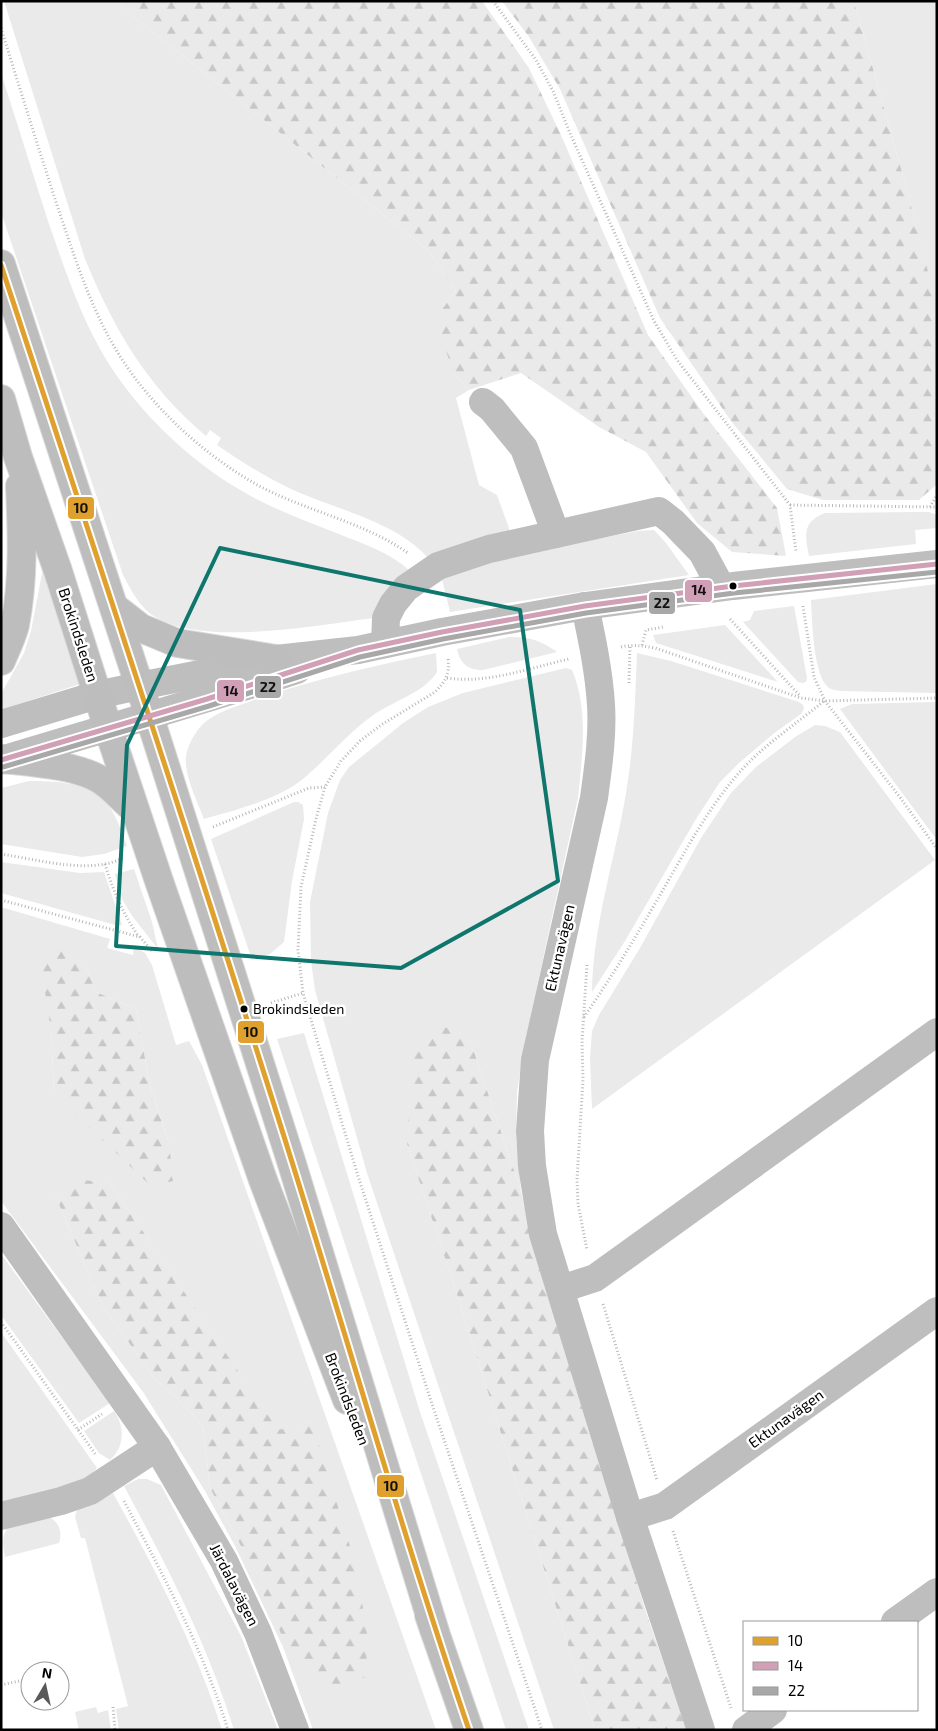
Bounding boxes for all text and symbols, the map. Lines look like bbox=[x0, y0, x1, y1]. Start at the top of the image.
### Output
line badge: 10 bbox=[67, 496, 95, 520]
text: 10 bbox=[74, 499, 89, 516]
line badge: 14 bbox=[684, 579, 713, 603]
text: 14 bbox=[692, 581, 707, 598]
unlabelled marker bbox=[728, 581, 738, 591]
street label: Brokindsleden bbox=[55, 585, 103, 684]
line badge: 22 bbox=[648, 591, 676, 615]
text: 22 bbox=[654, 594, 670, 611]
line badge: 22 bbox=[254, 675, 282, 699]
text: 22 bbox=[260, 678, 276, 695]
line badge: 14 bbox=[216, 679, 245, 703]
text: 14 bbox=[224, 682, 239, 699]
street label: Ektunavägen bbox=[540, 903, 578, 993]
place label: Brokindsleden bbox=[253, 1000, 344, 1017]
marker: Brokindsleden bbox=[239, 1004, 249, 1014]
line badge: 10 bbox=[237, 1020, 265, 1044]
text: 10 bbox=[244, 1023, 259, 1040]
street label: Brokindsleden bbox=[322, 1350, 374, 1448]
street label: Ektunavägen bbox=[744, 1385, 826, 1451]
line badge: 10 bbox=[376, 1474, 405, 1498]
text: 10 bbox=[384, 1477, 399, 1494]
street label: Järdalavägen bbox=[206, 1540, 263, 1629]
legend bbox=[743, 1621, 918, 1711]
text: 10 bbox=[788, 1631, 803, 1649]
text: 14 bbox=[788, 1656, 803, 1674]
north arrow bbox=[20, 1661, 70, 1711]
text: N bbox=[41, 1663, 53, 1682]
text: 22 bbox=[788, 1681, 805, 1699]

